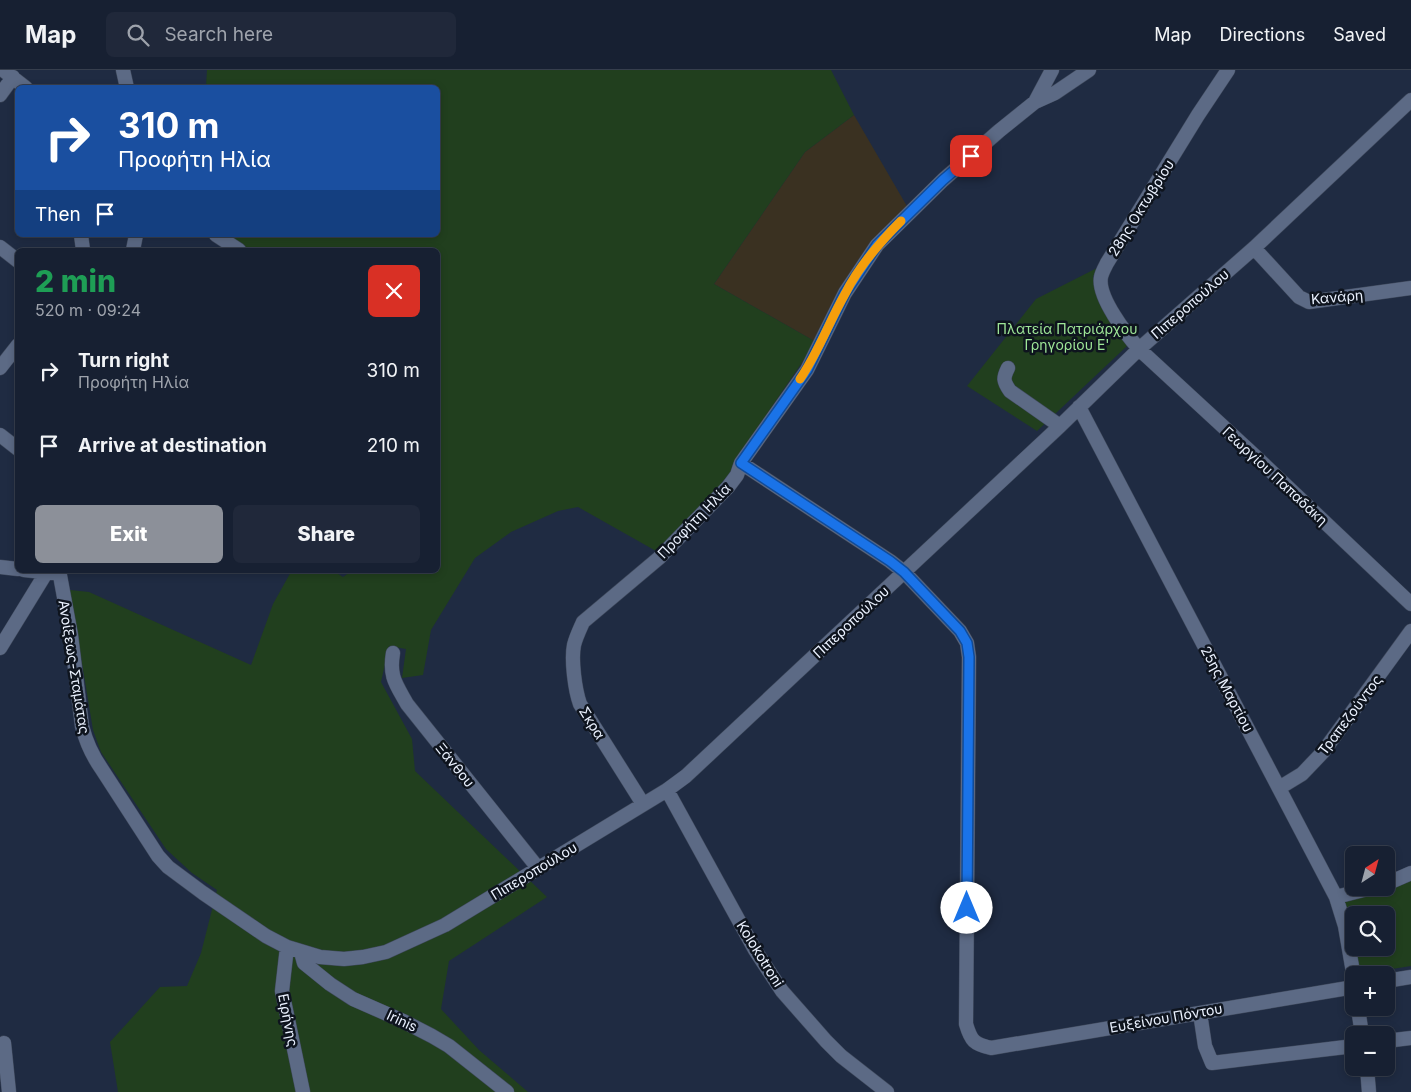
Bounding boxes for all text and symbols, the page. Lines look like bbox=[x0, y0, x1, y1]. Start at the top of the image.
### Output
search box bbox=[106, 12, 456, 57]
text: Map bbox=[25, 20, 76, 49]
icon: search bbox=[124, 21, 152, 49]
text: Search here bbox=[164, 23, 273, 46]
text: Map bbox=[1154, 24, 1192, 45]
text: Directions bbox=[1220, 24, 1305, 45]
text: Saved bbox=[1333, 24, 1386, 45]
text: 310 m bbox=[118, 104, 220, 146]
icon: right bbox=[35, 105, 100, 170]
pin bbox=[950, 135, 992, 177]
icon: arrive bbox=[957, 142, 985, 170]
text: Προφήτη Ηλία bbox=[118, 146, 271, 172]
street label: 28ης Οκτωβρίου bbox=[1104, 156, 1177, 259]
icon: arrive bbox=[91, 200, 119, 228]
text: Then bbox=[35, 203, 81, 226]
text: 2 min bbox=[35, 263, 116, 299]
button: close bbox=[368, 265, 420, 317]
street label: Πιπεροπούλου bbox=[1147, 265, 1232, 342]
street label: Κανάρη bbox=[1310, 286, 1364, 307]
text: 520 m · 09:24 bbox=[35, 300, 141, 320]
park label: Πλατεία Πατριάρχου Γρηγορίου Ε' bbox=[997, 320, 1137, 353]
text: Turn right bbox=[78, 349, 169, 372]
icon: right bbox=[35, 357, 63, 385]
text: 310 m bbox=[367, 359, 420, 382]
text: Προφήτη Ηλία bbox=[78, 372, 189, 392]
street label: Γεωργίου Παπαδάκη bbox=[1219, 423, 1331, 529]
icon: arrive bbox=[35, 432, 63, 460]
text: Arrive at destination bbox=[78, 434, 267, 457]
text: 210 m bbox=[367, 434, 420, 457]
street label: Προφήτη Ηλία bbox=[654, 480, 734, 562]
button: Exit bbox=[35, 505, 223, 563]
button: Share bbox=[233, 505, 420, 563]
street label: Πιπεροπούλου bbox=[809, 582, 892, 661]
street label: Ανοίξεως-Σταμάτας bbox=[56, 599, 93, 735]
street label: 25ης Μαρτίου bbox=[1198, 643, 1257, 735]
street label: Τραπεζούντος bbox=[1314, 671, 1385, 758]
street label: Σκρα bbox=[576, 703, 609, 742]
street label: Ξάνθου bbox=[432, 739, 478, 790]
street label: Πιπεροπούλου bbox=[488, 838, 580, 903]
north arrow bbox=[1345, 846, 1395, 896]
map controls bbox=[1345, 846, 1395, 1076]
position arrow bbox=[940, 881, 992, 933]
button: search bbox=[1345, 906, 1395, 956]
street label: Kolokotroni bbox=[733, 918, 787, 990]
button: + bbox=[1345, 966, 1395, 1016]
street label: Ειρήνης bbox=[275, 992, 302, 1048]
street label: Ευξείνου Πόντου bbox=[1108, 999, 1224, 1036]
street label: Irinis bbox=[384, 1006, 420, 1035]
button: − bbox=[1345, 1026, 1395, 1076]

